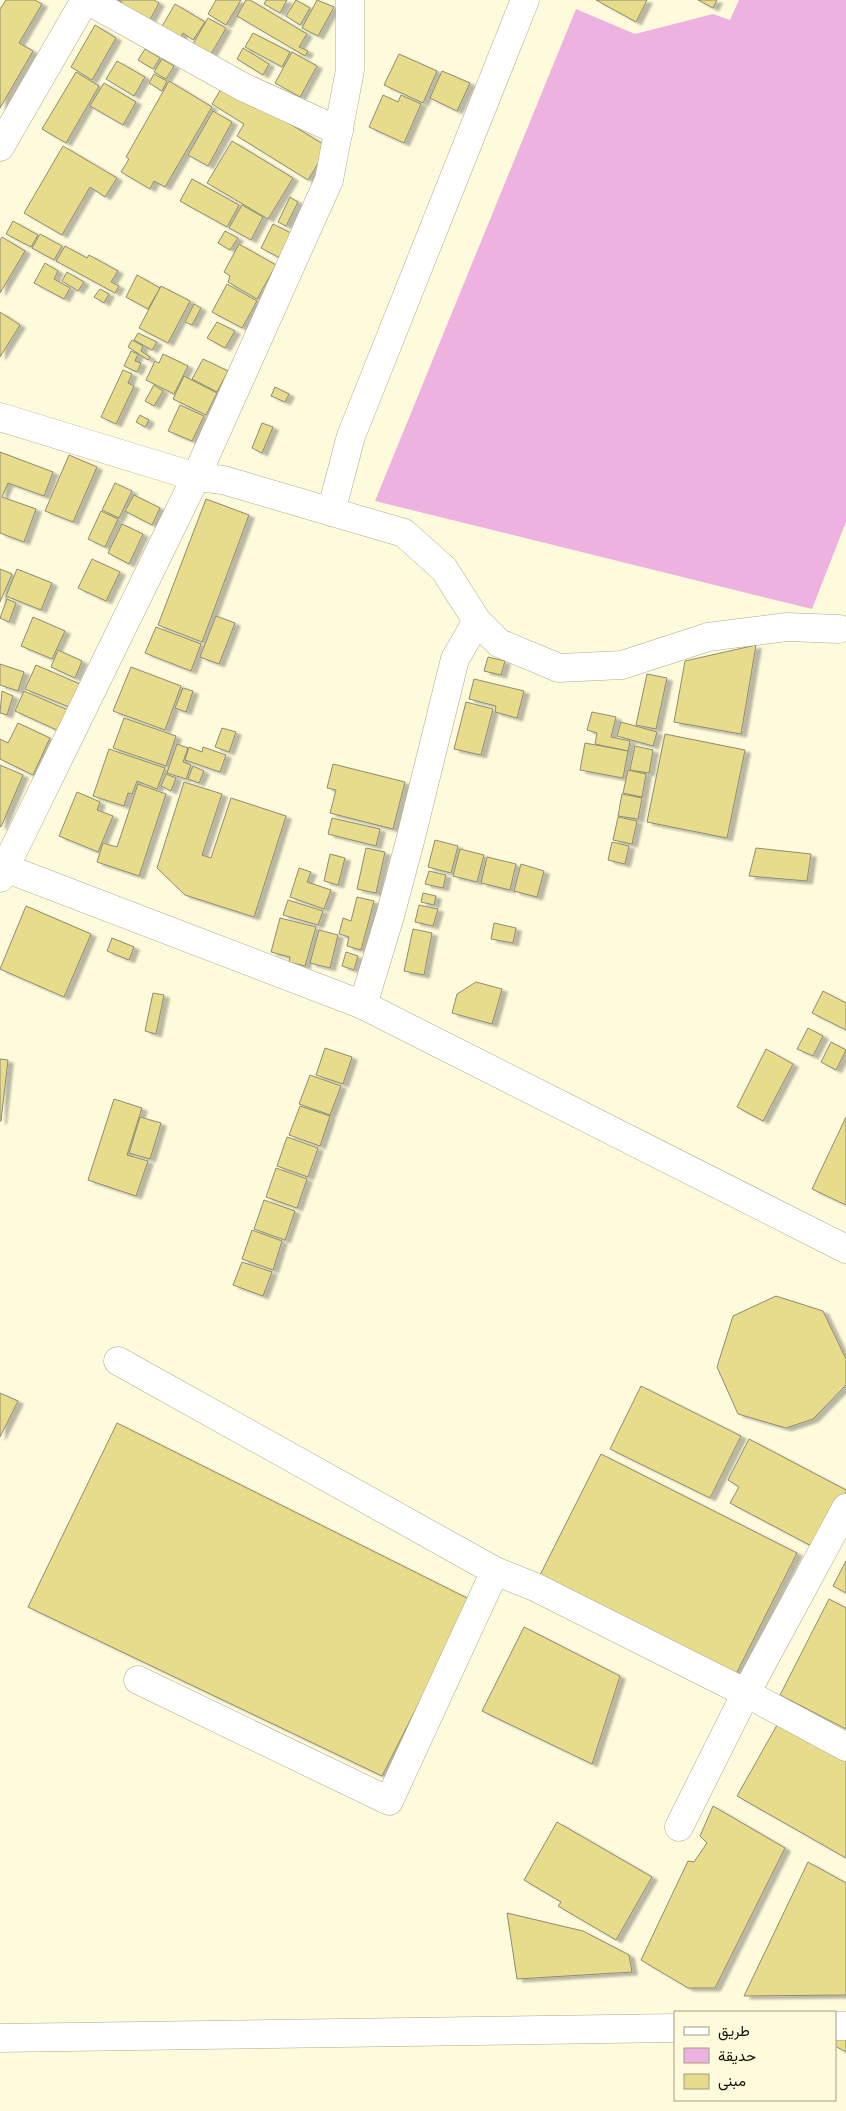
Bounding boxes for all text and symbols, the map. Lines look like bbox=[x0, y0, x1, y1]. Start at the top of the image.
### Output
legend bbox=[674, 2011, 836, 2101]
text: طريق bbox=[718, 2022, 750, 2041]
text: حديقة bbox=[718, 2047, 756, 2065]
text: مبنى bbox=[718, 2072, 746, 2091]

